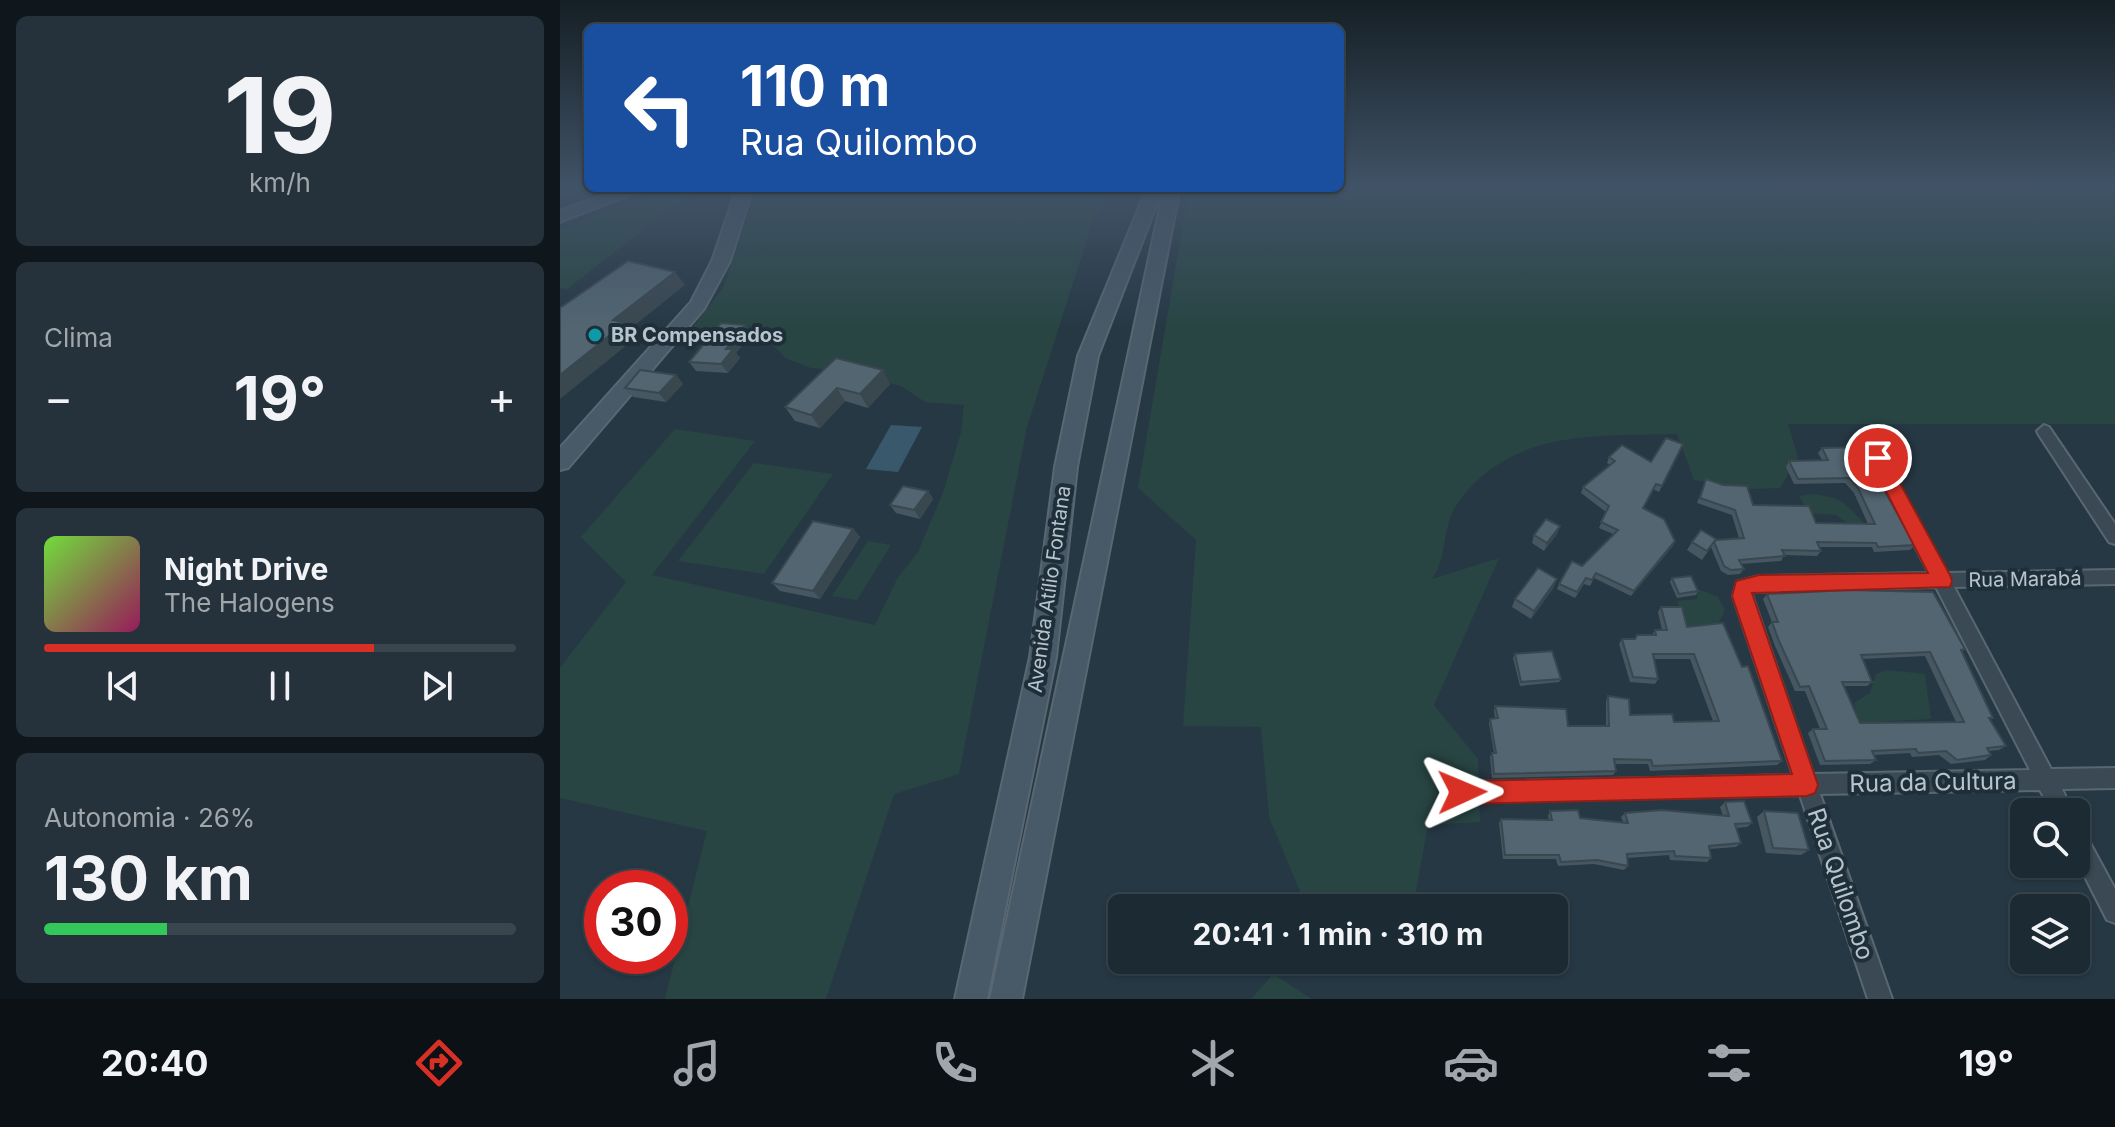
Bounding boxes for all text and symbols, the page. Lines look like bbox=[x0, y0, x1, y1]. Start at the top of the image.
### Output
text: 19 bbox=[224, 52, 336, 178]
text: 110 m bbox=[740, 52, 890, 120]
icon: left bbox=[608, 56, 712, 160]
text: Rua Quilombo bbox=[740, 120, 978, 164]
text: km/h bbox=[249, 167, 311, 198]
text: Clima bbox=[44, 322, 113, 353]
place label: BR Compensados bbox=[611, 323, 783, 347]
marker: BR Compensados bbox=[586, 326, 604, 344]
text: 19° bbox=[234, 362, 326, 434]
text: − bbox=[44, 371, 73, 425]
text: + bbox=[487, 371, 516, 425]
pin bbox=[1844, 424, 1912, 492]
icon: arrive bbox=[1856, 436, 1900, 480]
street label: Avenida Atílio Fontana bbox=[1023, 484, 1075, 694]
text: Night Drive bbox=[164, 551, 328, 587]
street label: Rua Marabá bbox=[1968, 566, 2082, 592]
text: The Halogens bbox=[164, 587, 335, 618]
icon: previous bbox=[101, 664, 145, 708]
icon: pause bbox=[258, 664, 302, 708]
icon: next bbox=[415, 664, 459, 708]
position arrow bbox=[1420, 750, 1504, 834]
street label: Rua da Cultura bbox=[1849, 766, 2017, 798]
map controls bbox=[2010, 798, 2090, 974]
button: search bbox=[2010, 798, 2090, 878]
text: Autonomia · 26% bbox=[44, 802, 255, 833]
street label: Rua Quilombo bbox=[1801, 804, 1881, 964]
text: 130 km bbox=[44, 842, 253, 914]
speed limit sign: 30 bbox=[584, 870, 688, 974]
button: layers bbox=[2010, 894, 2090, 974]
text: 20:41 · 1 min · 310 m bbox=[1193, 916, 1483, 952]
icon: directions bbox=[411, 1035, 467, 1091]
icon: music bbox=[669, 1035, 725, 1091]
icon: phone bbox=[927, 1035, 983, 1091]
icon: climate bbox=[1185, 1035, 1241, 1091]
icon: car bbox=[1443, 1035, 1499, 1091]
icon: filters bbox=[1701, 1035, 1757, 1091]
text: 20:40 bbox=[101, 1041, 209, 1085]
text: 19° bbox=[1958, 1041, 2014, 1085]

